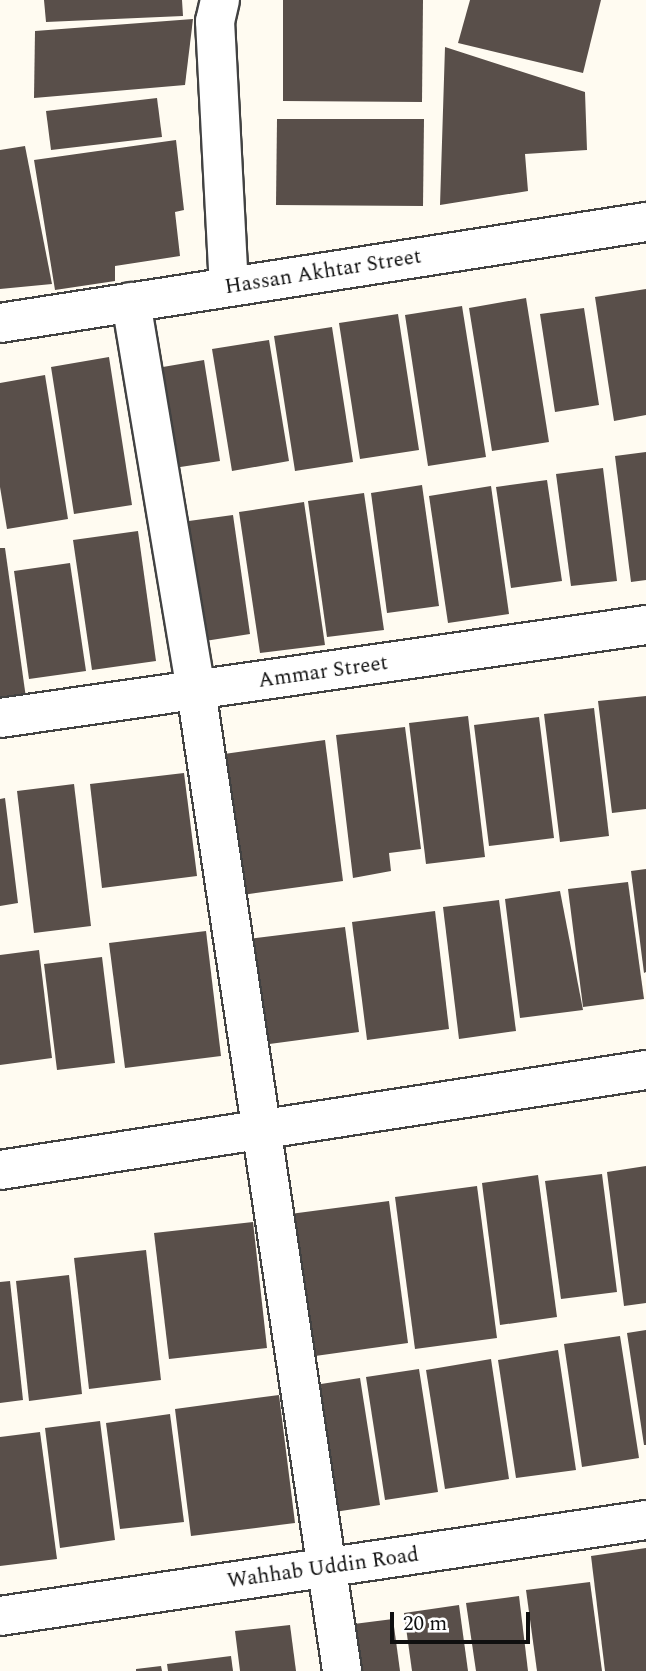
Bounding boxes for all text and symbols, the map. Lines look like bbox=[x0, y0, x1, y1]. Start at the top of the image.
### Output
street label: Hassan Akhtar Street bbox=[223, 244, 423, 300]
street label: Ammar Street bbox=[257, 650, 389, 694]
street label: Wahhab Uddin Road bbox=[226, 1542, 420, 1594]
scale bar bbox=[394, 1598, 534, 1642]
text: 20 m bbox=[403, 1608, 447, 1640]

